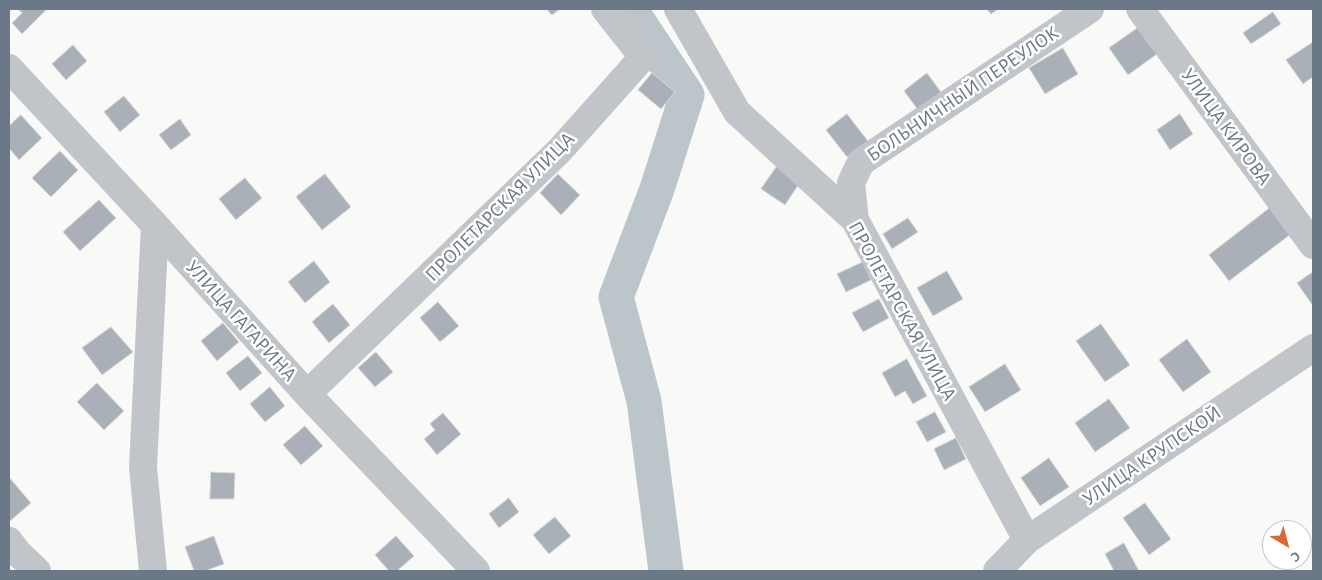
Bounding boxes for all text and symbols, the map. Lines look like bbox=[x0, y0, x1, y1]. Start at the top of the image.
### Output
street label: БОЛЬНИЧНЫЙ ПЕРЕУЛОК bbox=[863, 21, 1063, 167]
street label: УЛИЦА КИРОВА bbox=[1176, 64, 1276, 190]
street label: ПРОЛЕТАРСКАЯ УЛИЦА bbox=[420, 127, 580, 287]
street label: ПРОЛЕТАРСКАЯ УЛИЦА bbox=[843, 217, 961, 405]
street label: УЛИЦА ГАГАРИНА bbox=[180, 255, 302, 387]
street label: УЛИЦА КРУПСКОЙ bbox=[1078, 401, 1226, 511]
north arrow bbox=[1262, 520, 1312, 570]
text: С bbox=[1288, 548, 1303, 564]

